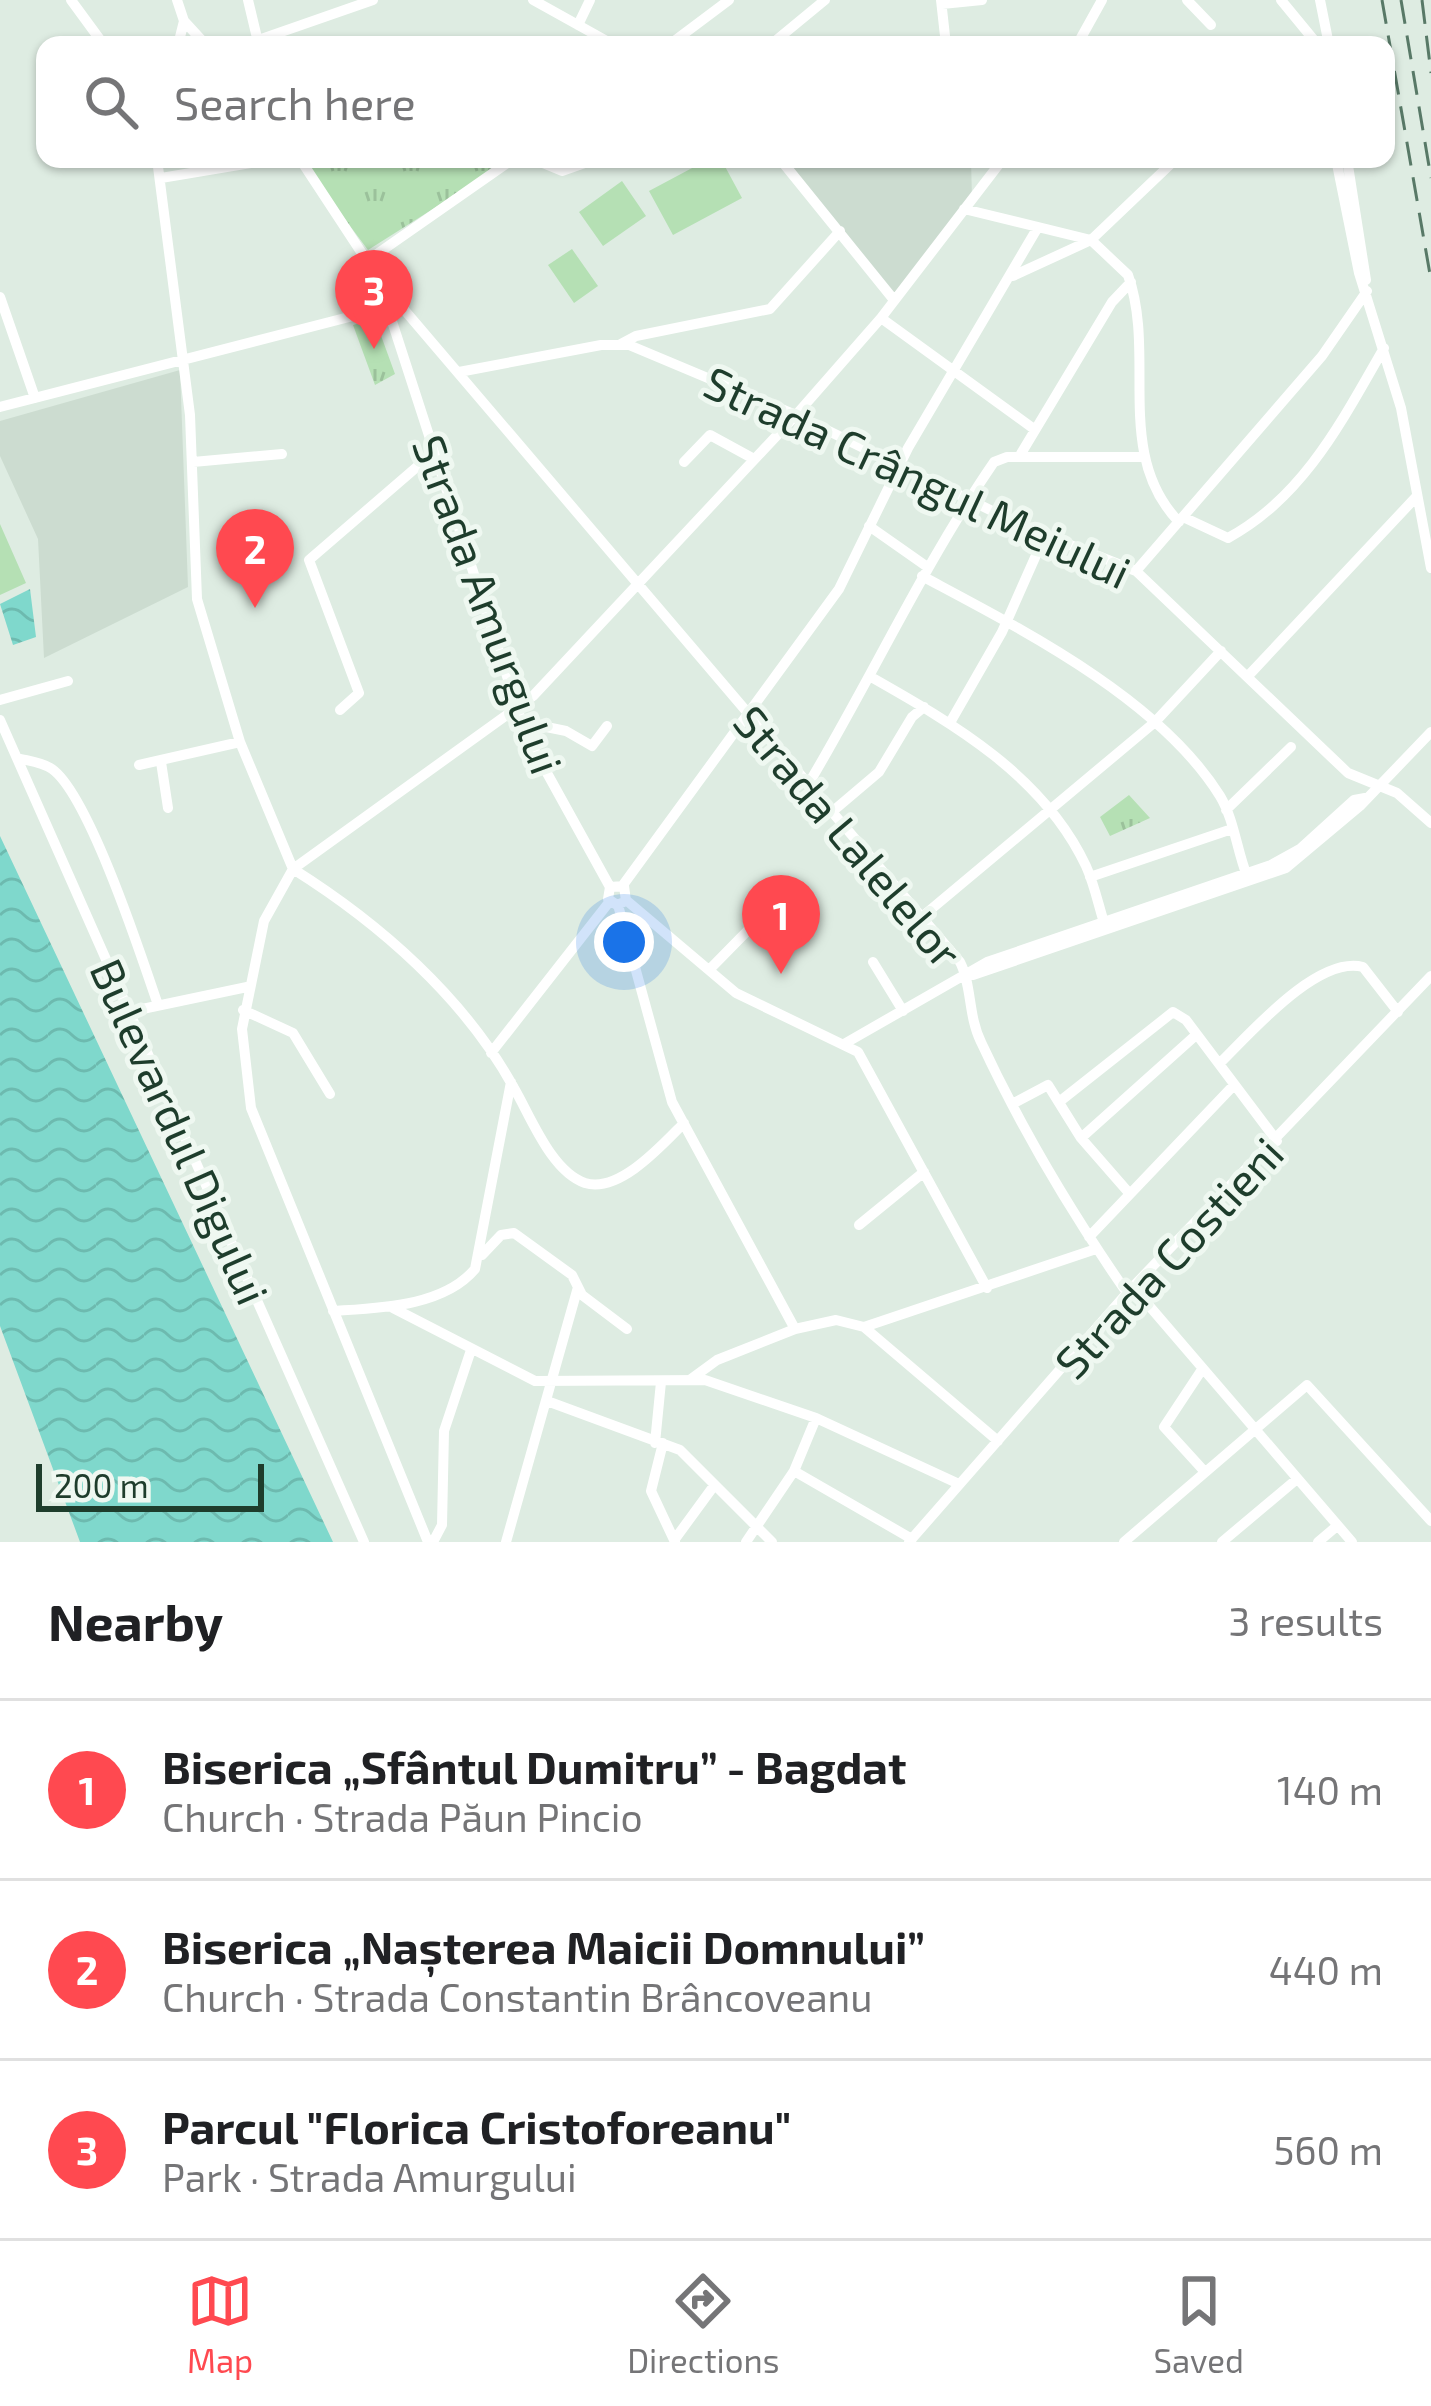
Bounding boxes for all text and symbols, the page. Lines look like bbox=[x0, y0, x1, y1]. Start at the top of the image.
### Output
search box bbox=[36, 36, 1395, 168]
icon: search bbox=[78, 69, 144, 135]
text: Search here bbox=[174, 75, 416, 129]
pin: 3 bbox=[335, 250, 413, 349]
street label: Strada Crângul Meiului bbox=[697, 354, 1139, 598]
street label: Strada Amurgului bbox=[403, 427, 575, 781]
pin: 2 bbox=[216, 509, 294, 608]
street label: Strada Lalelelor bbox=[724, 694, 974, 978]
pin: 1 bbox=[742, 875, 820, 974]
your location bbox=[594, 912, 654, 972]
street label: Bulevardul Digului bbox=[81, 950, 281, 1312]
street label: Strada Costieni bbox=[1043, 1126, 1293, 1388]
scale bar bbox=[36, 1458, 264, 1511]
text: 200 m bbox=[54, 1465, 149, 1505]
text: Nearby bbox=[48, 1590, 223, 1651]
text: 3 results bbox=[1229, 1597, 1383, 1644]
text: Biserica „Sfântul Dumitru” - Bagdat bbox=[162, 1739, 906, 1793]
text: 1 bbox=[79, 1766, 95, 1813]
text: 140 m bbox=[1277, 1766, 1383, 1813]
text: Church · Strada Păun Pincio bbox=[162, 1793, 643, 1840]
text: Biserica „Nașterea Maicii Domnului” bbox=[162, 1919, 925, 1973]
text: 2 bbox=[76, 1946, 98, 1993]
text: 440 m bbox=[1269, 1946, 1383, 1993]
text: Church · Strada Constantin Brâncoveanu bbox=[162, 1973, 873, 2020]
text: Parcul "Florica Cristoforeanu" bbox=[162, 2099, 791, 2153]
text: 3 bbox=[76, 2126, 98, 2173]
text: 560 m bbox=[1273, 2126, 1383, 2173]
text: Park · Strada Amurgului bbox=[162, 2153, 577, 2200]
tab: Map bbox=[187, 2268, 253, 2380]
tab: Directions bbox=[627, 2268, 779, 2380]
tab: Saved bbox=[1153, 2268, 1244, 2380]

